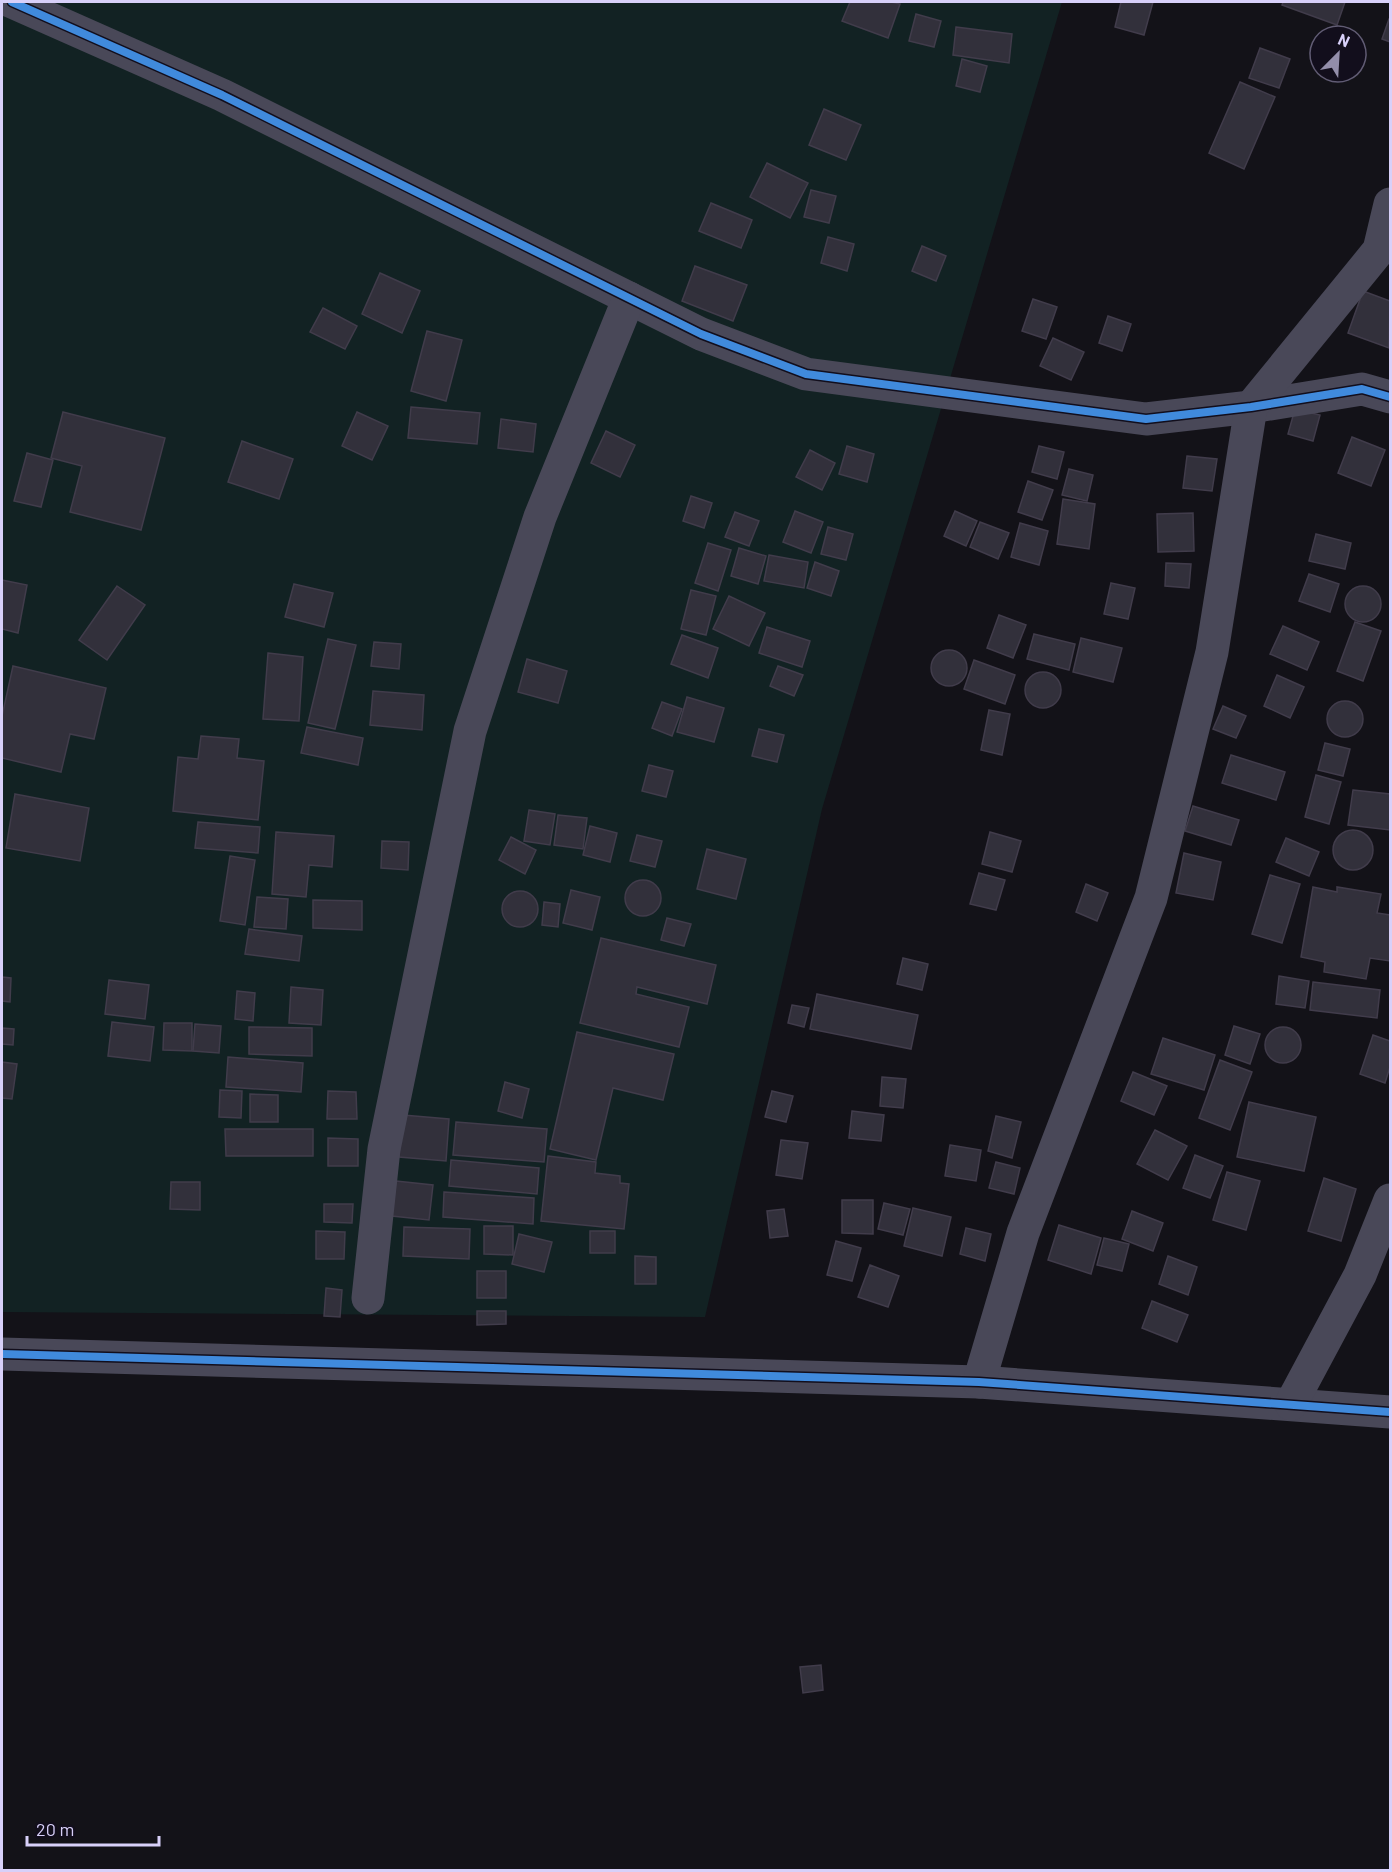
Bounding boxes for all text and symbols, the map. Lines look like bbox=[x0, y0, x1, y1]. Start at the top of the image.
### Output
north arrow bbox=[1308, 24, 1368, 84]
text: N bbox=[1336, 29, 1353, 51]
scale bar bbox=[27, 1809, 159, 1847]
text: 20 m bbox=[36, 1818, 74, 1840]

